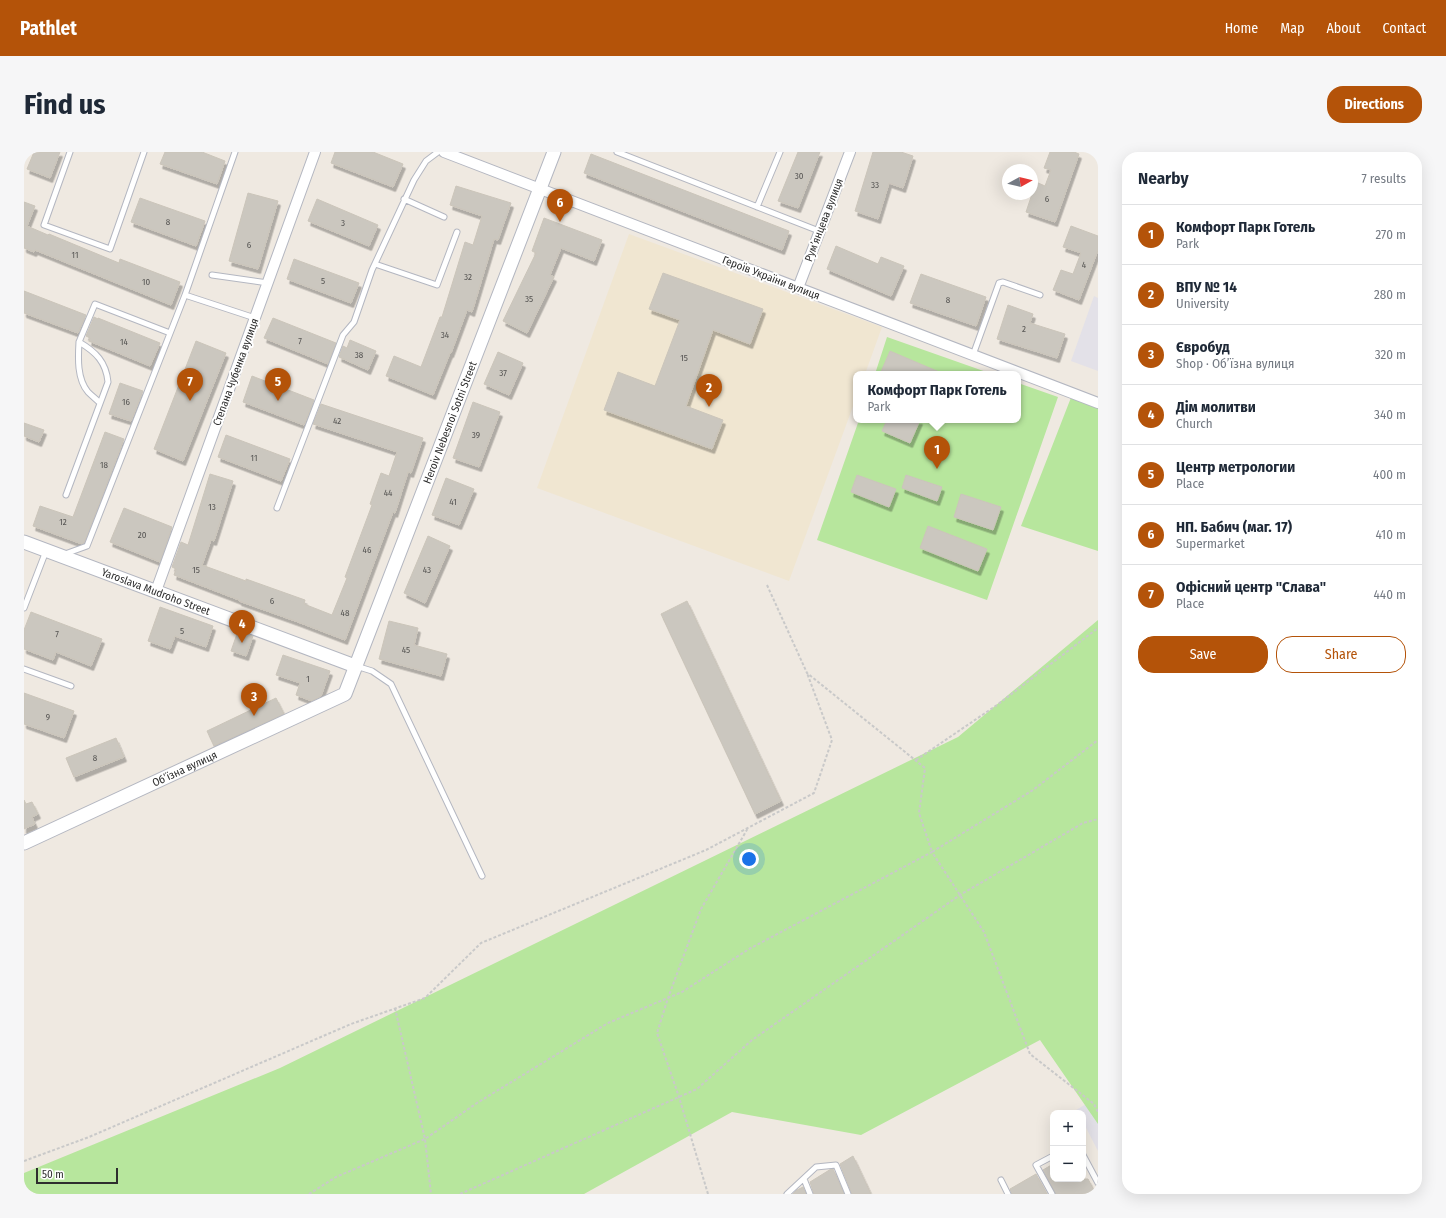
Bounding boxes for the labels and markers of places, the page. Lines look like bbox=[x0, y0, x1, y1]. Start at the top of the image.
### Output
pin: 6 bbox=[547, 189, 573, 222]
pin: 7 bbox=[177, 368, 203, 401]
pin: 5 bbox=[265, 368, 291, 401]
pin: 2 bbox=[696, 374, 722, 407]
pin: 1 bbox=[924, 436, 950, 469]
pin: 4 bbox=[229, 610, 255, 643]
pin: 3 bbox=[241, 683, 267, 716]

